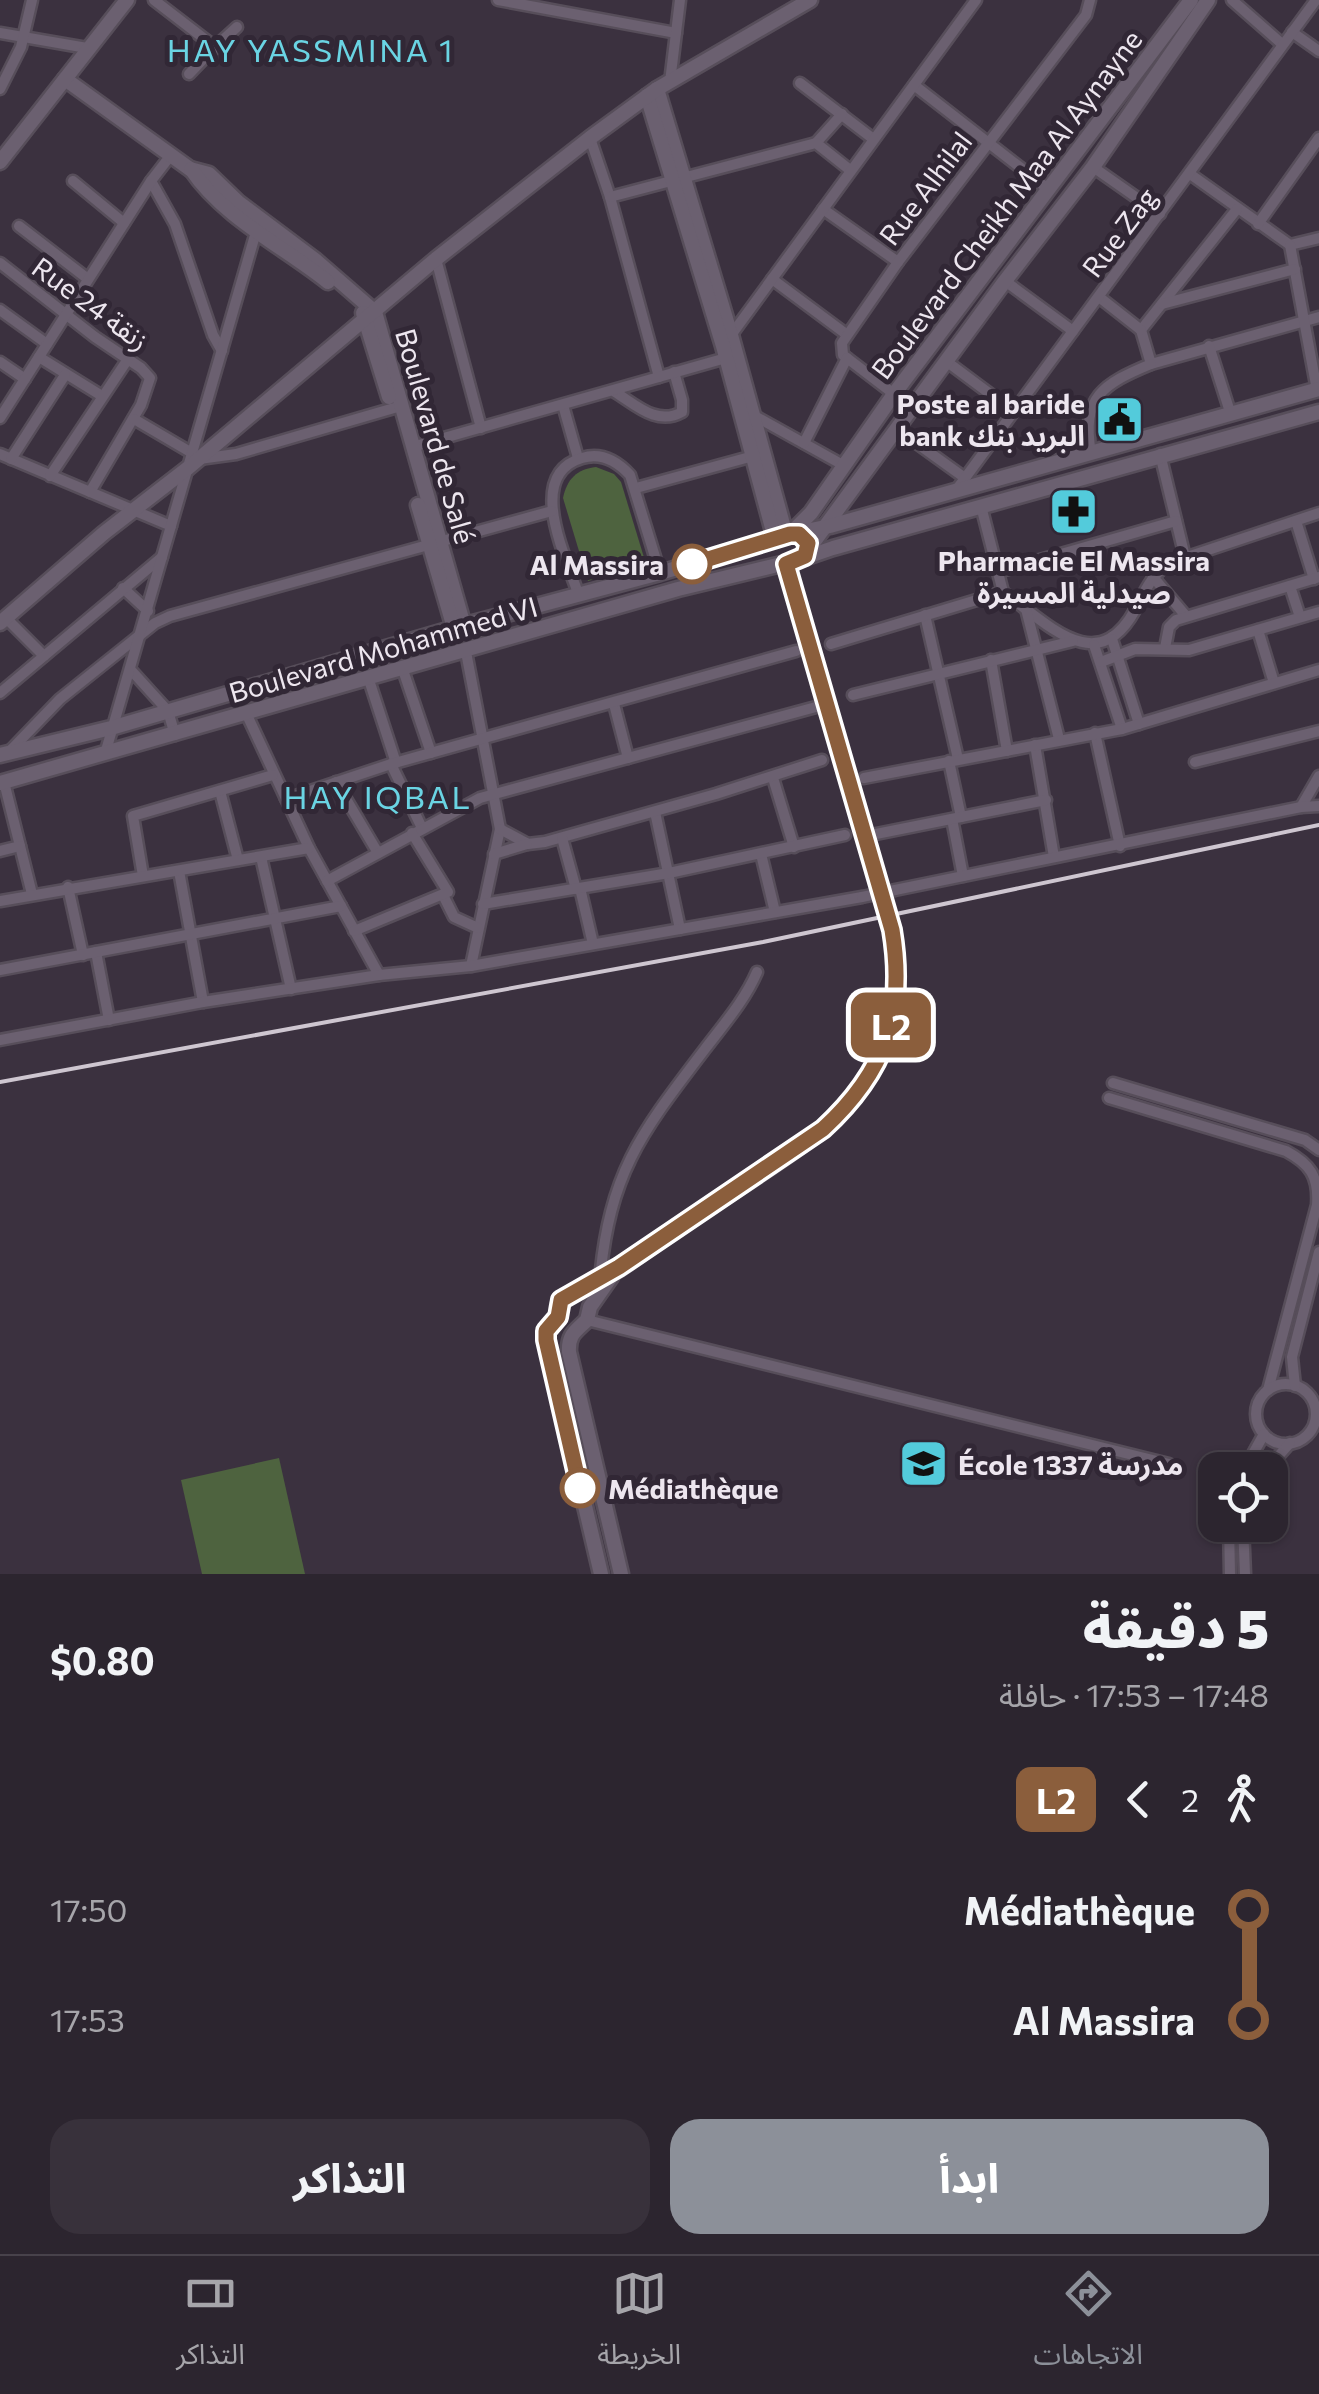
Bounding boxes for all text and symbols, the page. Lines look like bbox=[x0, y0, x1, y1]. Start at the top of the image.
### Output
street label: Boulevard Cheikh Maa Al Aynayne bbox=[864, 23, 1148, 385]
district label: HAY YASSMINA 1 bbox=[167, 29, 455, 69]
street label: Rue Alhilal bbox=[871, 125, 979, 251]
street label: Rue Zag bbox=[1074, 181, 1164, 283]
street label: Rue 24 زنقة bbox=[25, 249, 156, 358]
street label: Boulevard de Salé bbox=[389, 325, 483, 547]
place label: Poste al baride bank البريد بنك bbox=[897, 386, 1085, 453]
public building icon: Poste al baride bank البريد بنك bbox=[1094, 393, 1146, 445]
pharmacy icon: Pharmacie El Massira صيدلية المسيرة bbox=[1048, 486, 1100, 538]
place label: Pharmacie El Massira صيدلية المسيرة bbox=[938, 543, 1210, 610]
marker: Al Massira bbox=[673, 545, 711, 583]
place label: Al Massira bbox=[530, 547, 664, 581]
street label: Boulevard Mohammed VI bbox=[225, 589, 541, 709]
district label: HAY IQBAL bbox=[284, 776, 472, 816]
line badge: L2 bbox=[846, 992, 936, 1058]
text: L2 bbox=[871, 1004, 911, 1047]
school or university icon: École مدرسة 1337 bbox=[897, 1438, 949, 1490]
place label: École مدرسة 1337 bbox=[958, 1447, 1183, 1482]
map controls bbox=[1198, 1452, 1288, 1542]
button: locate bbox=[1198, 1452, 1288, 1542]
marker: Médiathèque bbox=[561, 1469, 599, 1507]
place label: Médiathèque bbox=[608, 1471, 778, 1505]
text: 5 دقيقة bbox=[1083, 1592, 1269, 1659]
text: $0.80 bbox=[50, 1636, 155, 1683]
text: 17:48 – 17:53 · حافلة bbox=[999, 1674, 1269, 1714]
icon: back bbox=[1111, 1772, 1166, 1827]
icon: walk bbox=[1214, 1772, 1269, 1827]
text: L2 bbox=[1036, 1778, 1076, 1821]
text: 2 bbox=[1181, 1779, 1199, 1819]
text: Médiathèque bbox=[964, 1886, 1195, 1933]
text: 17:50 bbox=[50, 1889, 127, 1929]
text: Al Massira bbox=[1013, 1996, 1195, 2043]
text: 17:53 bbox=[50, 1999, 125, 2039]
button: التذاكر bbox=[50, 2119, 650, 2234]
button: ابدأ bbox=[670, 2119, 1269, 2234]
tab: التذاكر bbox=[176, 2266, 245, 2385]
tab: الخريطة bbox=[597, 2266, 681, 2385]
tab: الاتجاهات bbox=[1033, 2266, 1143, 2385]

